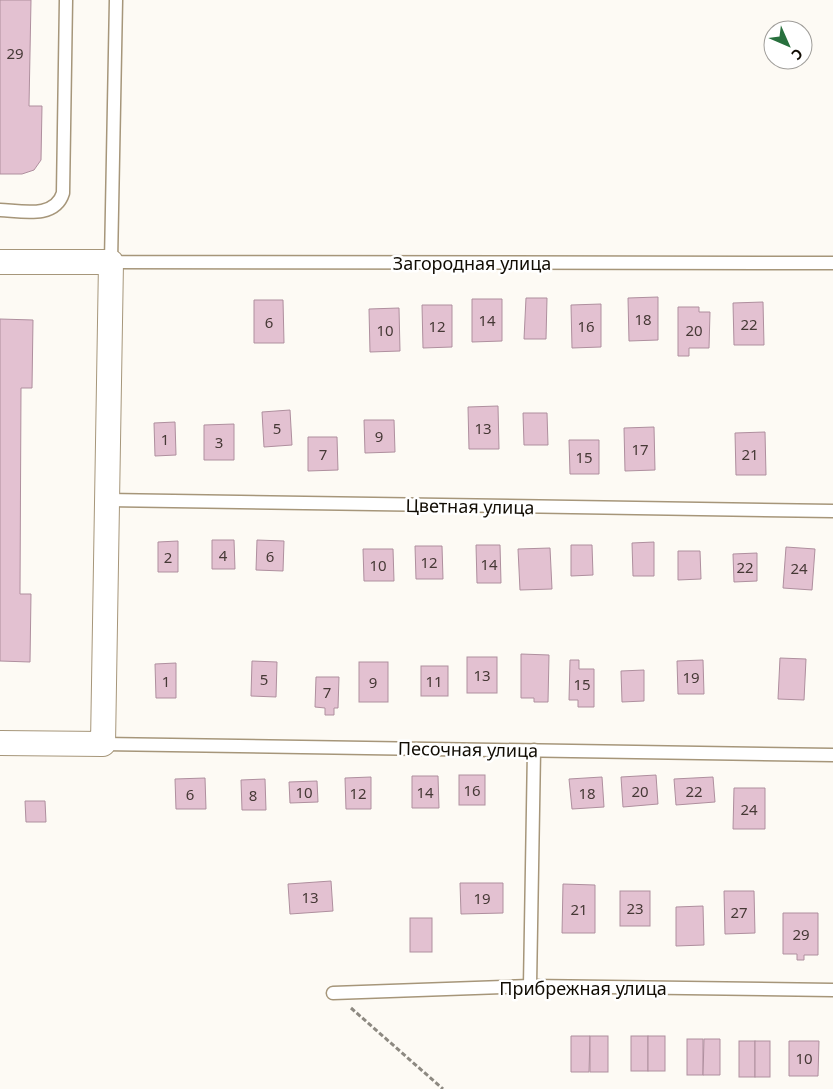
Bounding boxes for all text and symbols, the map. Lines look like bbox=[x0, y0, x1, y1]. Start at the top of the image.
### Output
north arrow bbox=[763, 20, 813, 70]
house number: 29 bbox=[6, 43, 24, 63]
text: С bbox=[788, 45, 807, 64]
street label: Загородная улица bbox=[393, 251, 551, 275]
house number: 18 bbox=[634, 309, 652, 329]
house number: 14 bbox=[478, 310, 496, 330]
house number: 6 bbox=[265, 312, 273, 332]
house number: 22 bbox=[740, 314, 758, 334]
house number: 12 bbox=[428, 316, 446, 336]
house number: 16 bbox=[577, 316, 595, 336]
house number: 10 bbox=[376, 320, 394, 340]
house number: 20 bbox=[685, 320, 703, 340]
house number: 5 bbox=[273, 418, 281, 438]
house number: 13 bbox=[474, 418, 492, 438]
house number: 9 bbox=[375, 426, 383, 446]
house number: 1 bbox=[161, 429, 169, 449]
house number: 3 bbox=[215, 432, 223, 452]
house number: 17 bbox=[631, 439, 649, 459]
house number: 7 bbox=[319, 444, 327, 464]
house number: 21 bbox=[741, 444, 759, 464]
house number: 15 bbox=[575, 447, 593, 467]
street label: Цветная улица bbox=[405, 493, 535, 519]
house number: 4 bbox=[219, 545, 228, 565]
house number: 6 bbox=[266, 546, 274, 566]
house number: 2 bbox=[164, 547, 172, 567]
house number: 12 bbox=[420, 552, 438, 572]
house number: 14 bbox=[480, 554, 498, 574]
house number: 10 bbox=[369, 555, 387, 575]
house number: 22 bbox=[736, 557, 754, 577]
house number: 24 bbox=[790, 558, 808, 578]
house number: 13 bbox=[473, 665, 491, 685]
house number: 19 bbox=[682, 667, 700, 687]
house number: 5 bbox=[260, 669, 268, 689]
house number: 1 bbox=[162, 671, 170, 691]
house number: 11 bbox=[425, 671, 443, 691]
house number: 9 bbox=[369, 672, 377, 692]
house number: 15 bbox=[573, 674, 591, 694]
house number: 7 bbox=[323, 682, 331, 702]
street label: Песочная улица bbox=[398, 736, 538, 762]
house number: 16 bbox=[463, 780, 481, 800]
house number: 20 bbox=[631, 781, 649, 801]
house number: 22 bbox=[685, 781, 703, 801]
house number: 10 bbox=[295, 782, 313, 802]
house number: 14 bbox=[416, 782, 434, 802]
house number: 12 bbox=[349, 783, 367, 803]
house number: 18 bbox=[578, 783, 596, 803]
house number: 6 bbox=[186, 784, 194, 804]
house number: 8 bbox=[249, 785, 257, 805]
house number: 24 bbox=[740, 799, 758, 819]
house number: 13 bbox=[301, 887, 319, 907]
house number: 19 bbox=[473, 888, 491, 908]
house number: 23 bbox=[626, 898, 644, 918]
house number: 21 bbox=[570, 899, 588, 919]
house number: 27 bbox=[730, 902, 748, 922]
house number: 29 bbox=[792, 924, 810, 944]
street label: Прибрежная улица bbox=[499, 976, 667, 1000]
house number: 10 bbox=[795, 1048, 813, 1068]

